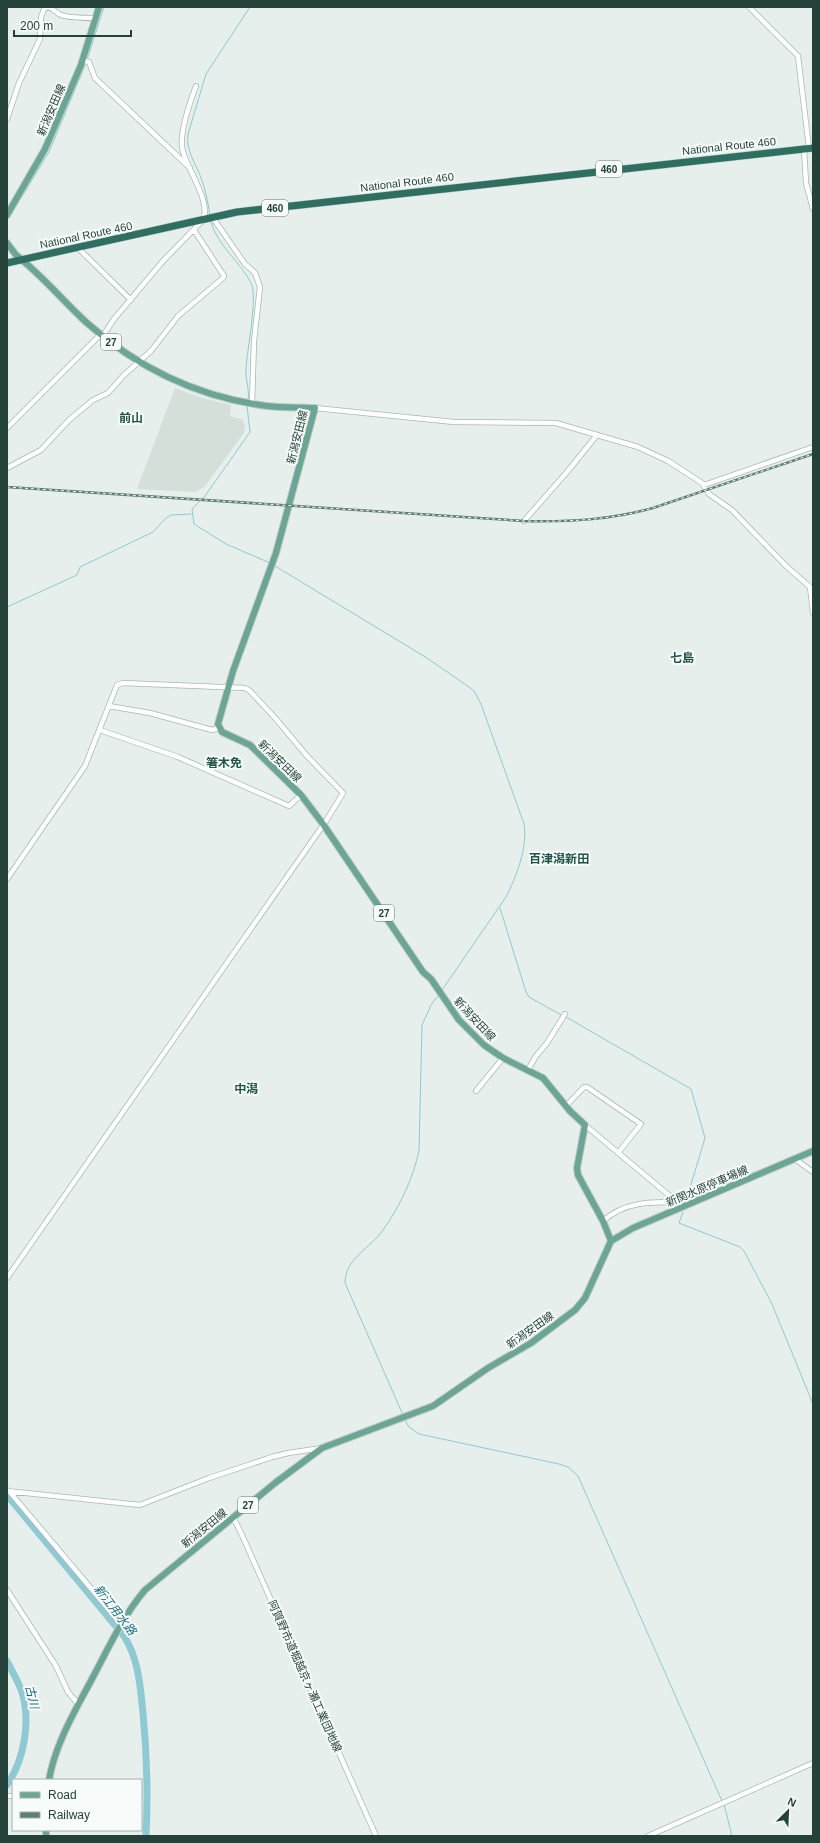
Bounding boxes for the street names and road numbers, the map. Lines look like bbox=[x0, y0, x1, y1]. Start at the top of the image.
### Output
street label: 新潟安田線 bbox=[35, 82, 67, 138]
street label: National Route 460 bbox=[682, 135, 776, 157]
road number: 460 bbox=[596, 161, 622, 177]
street label: National Route 460 bbox=[360, 170, 454, 194]
road number: 460 bbox=[262, 200, 288, 216]
street label: National Route 460 bbox=[39, 219, 133, 251]
road number: 27 bbox=[101, 334, 121, 350]
street label: 新潟安田線 bbox=[285, 409, 309, 465]
street label: 新潟安田線 bbox=[256, 738, 304, 784]
road number: 27 bbox=[374, 905, 394, 921]
street label: 新潟安田線 bbox=[452, 995, 498, 1043]
street label: 新関水原停車場線 bbox=[664, 1163, 750, 1209]
street label: 新潟安田線 bbox=[504, 1309, 556, 1351]
road number: 27 bbox=[238, 1497, 258, 1513]
street label: 新潟安田線 bbox=[179, 1506, 229, 1550]
street label: 阿賀野市道堀越京ヶ瀬工業団地線 bbox=[266, 1598, 344, 1754]

